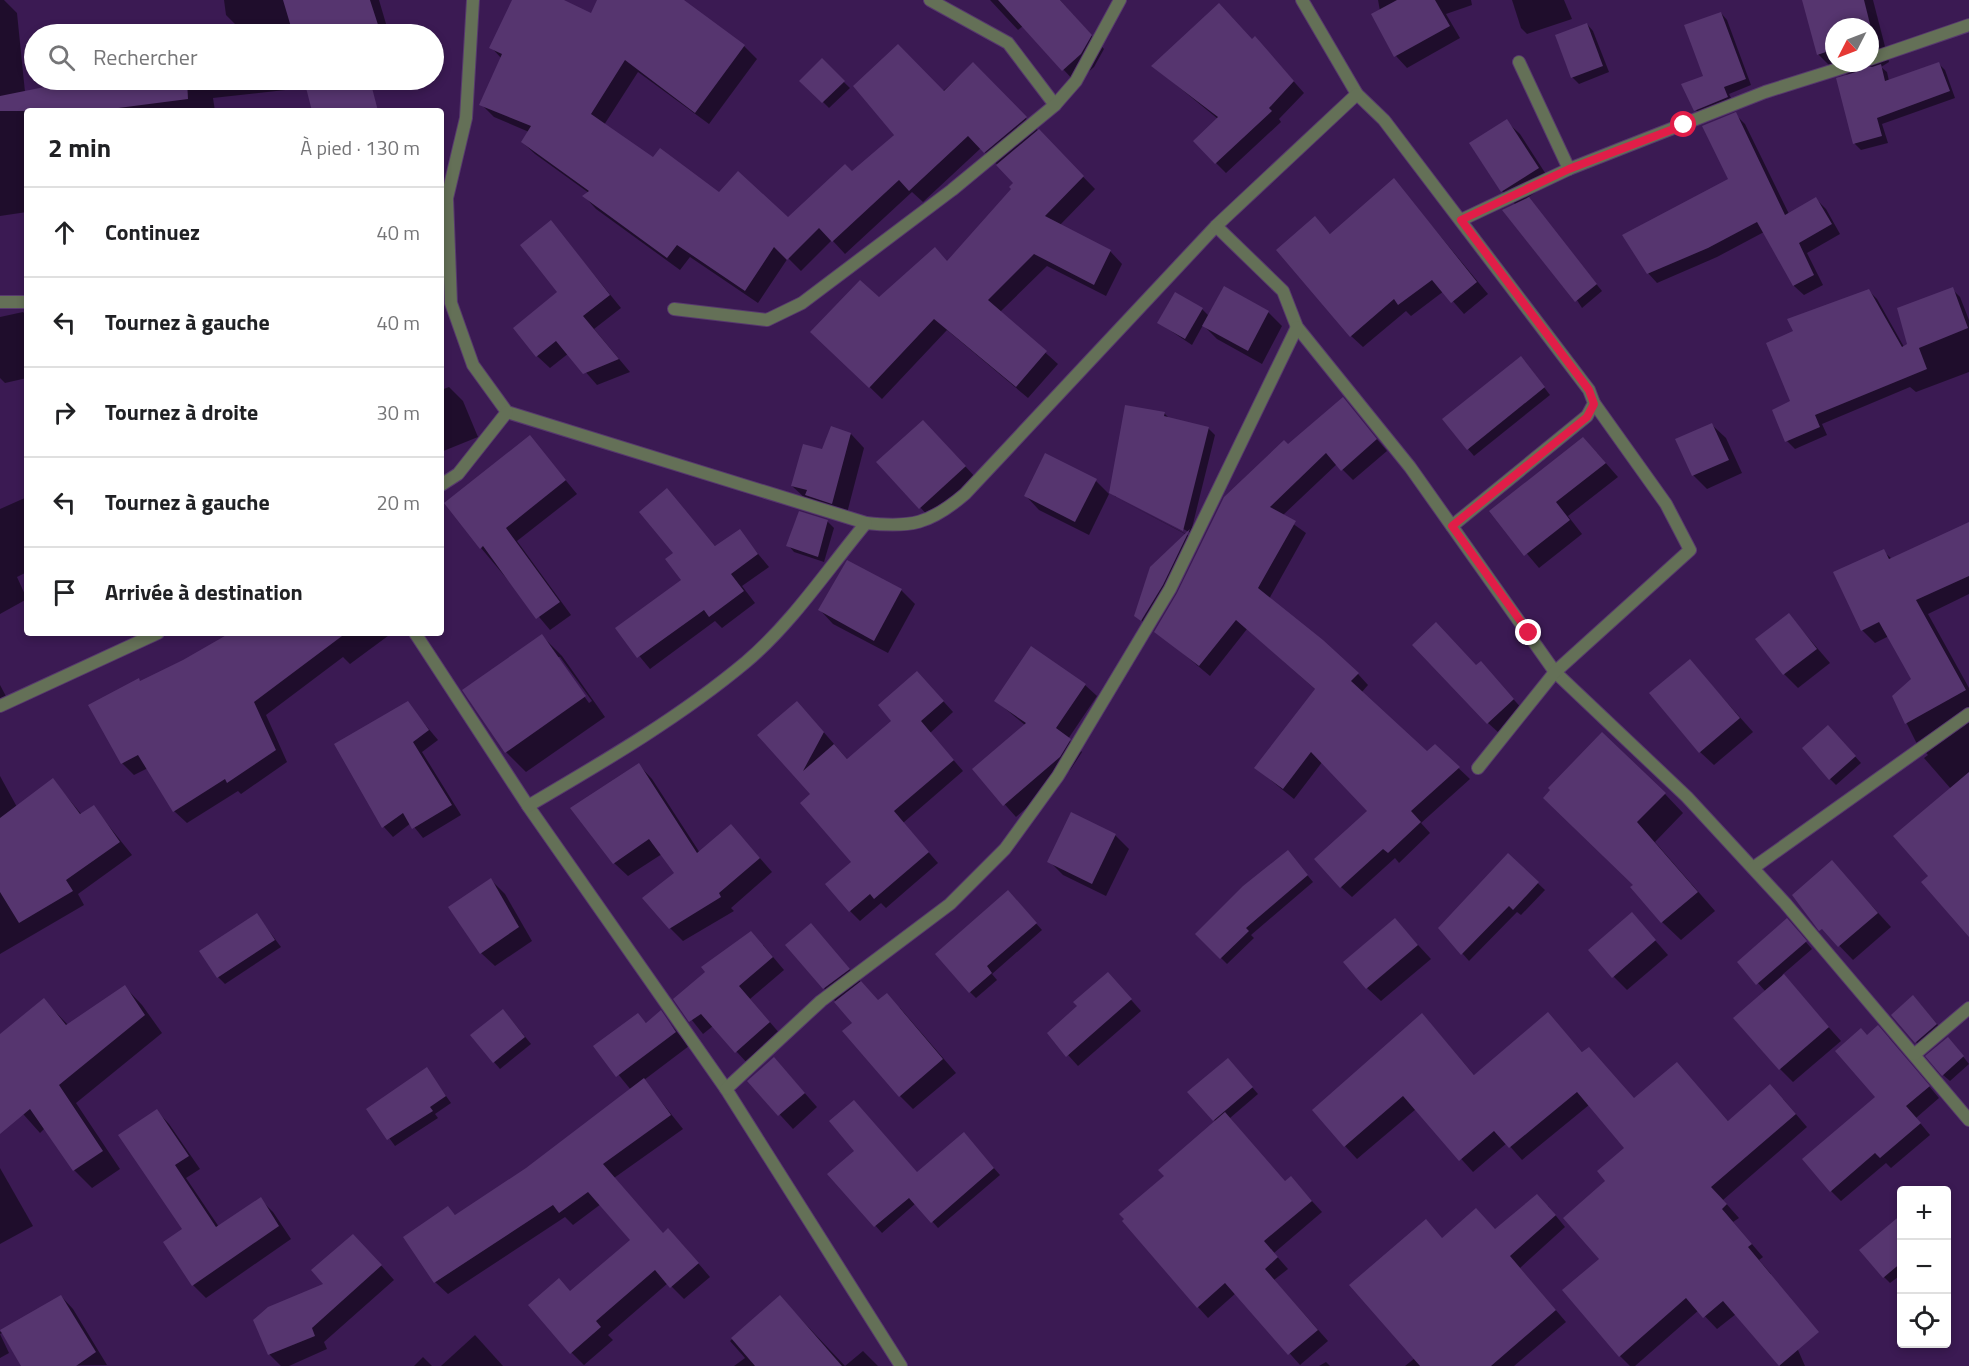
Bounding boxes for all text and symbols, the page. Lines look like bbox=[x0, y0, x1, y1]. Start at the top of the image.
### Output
north arrow bbox=[1825, 18, 1879, 72]
search box bbox=[24, 24, 444, 90]
text: Rechercher bbox=[93, 40, 198, 74]
icon: search bbox=[45, 41, 78, 74]
route start bbox=[1670, 111, 1696, 137]
text: 2 min bbox=[48, 128, 111, 167]
text: À pied · 130 m bbox=[300, 132, 420, 163]
text: Continuez bbox=[105, 215, 200, 249]
icon: ahead bbox=[48, 216, 81, 249]
text: 40 m bbox=[376, 217, 420, 248]
text: Tournez à gauche bbox=[105, 305, 270, 339]
icon: left bbox=[48, 306, 81, 339]
text: 40 m bbox=[376, 307, 420, 338]
text: Tournez à droite bbox=[105, 395, 258, 429]
icon: right bbox=[48, 396, 81, 429]
text: 30 m bbox=[376, 397, 420, 428]
text: Tournez à gauche bbox=[105, 485, 270, 519]
icon: left bbox=[48, 486, 81, 519]
text: 20 m bbox=[376, 487, 420, 518]
text: Arrivée à destination bbox=[105, 575, 303, 609]
icon: arrive bbox=[48, 576, 81, 609]
route end bbox=[1515, 619, 1541, 645]
map controls bbox=[1897, 1186, 1951, 1348]
button: + bbox=[1897, 1186, 1951, 1240]
button: − bbox=[1897, 1240, 1951, 1294]
button: locate bbox=[1897, 1294, 1951, 1348]

